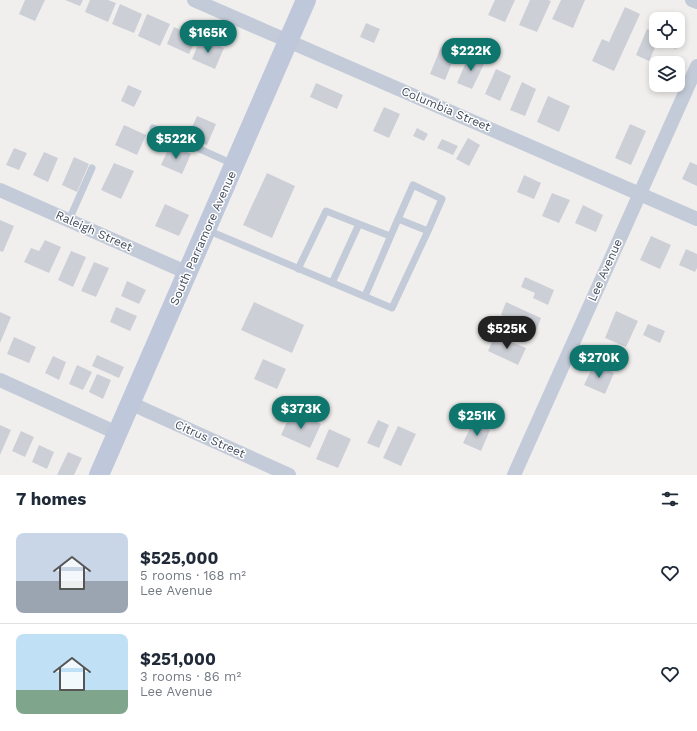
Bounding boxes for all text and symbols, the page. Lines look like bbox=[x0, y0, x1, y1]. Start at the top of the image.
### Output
map controls bbox=[649, 12, 685, 92]
button: locate bbox=[649, 12, 685, 48]
pin: $165K bbox=[180, 20, 236, 54]
text: $165K bbox=[189, 25, 227, 40]
pin: $222K bbox=[443, 38, 499, 72]
text: $222K bbox=[451, 43, 491, 58]
button: layers bbox=[649, 56, 685, 92]
street label: Columbia Street bbox=[399, 84, 493, 134]
pin: $522K bbox=[148, 126, 204, 160]
text: $522K bbox=[156, 131, 196, 146]
street label: South Parramore Avenue bbox=[167, 169, 239, 307]
street label: Raleigh Street bbox=[53, 208, 135, 254]
street label: Lee Avenue bbox=[585, 237, 625, 303]
pin: $525K bbox=[479, 316, 535, 350]
text: $525K bbox=[487, 321, 527, 336]
pin: $270K bbox=[571, 345, 627, 379]
text: $270K bbox=[579, 350, 619, 365]
pin: $373K bbox=[273, 396, 329, 430]
text: $373K bbox=[281, 401, 321, 416]
pin: $251K bbox=[449, 403, 505, 437]
text: $251K bbox=[458, 408, 496, 423]
street label: Citrus Street bbox=[173, 417, 247, 461]
icon: filters bbox=[659, 488, 681, 510]
text: 7 homes bbox=[16, 489, 86, 509]
text: $525,000 bbox=[140, 548, 218, 568]
icon: home bbox=[48, 549, 96, 597]
icon: heart bbox=[659, 562, 681, 584]
text: 5 rooms · 168 m² bbox=[140, 568, 246, 583]
text: Lee Avenue bbox=[140, 583, 212, 598]
text: $251,000 bbox=[140, 649, 216, 669]
icon: home bbox=[48, 650, 96, 698]
icon: heart bbox=[659, 663, 681, 685]
text: 3 rooms · 86 m² bbox=[140, 669, 241, 684]
text: Lee Avenue bbox=[140, 684, 212, 699]

